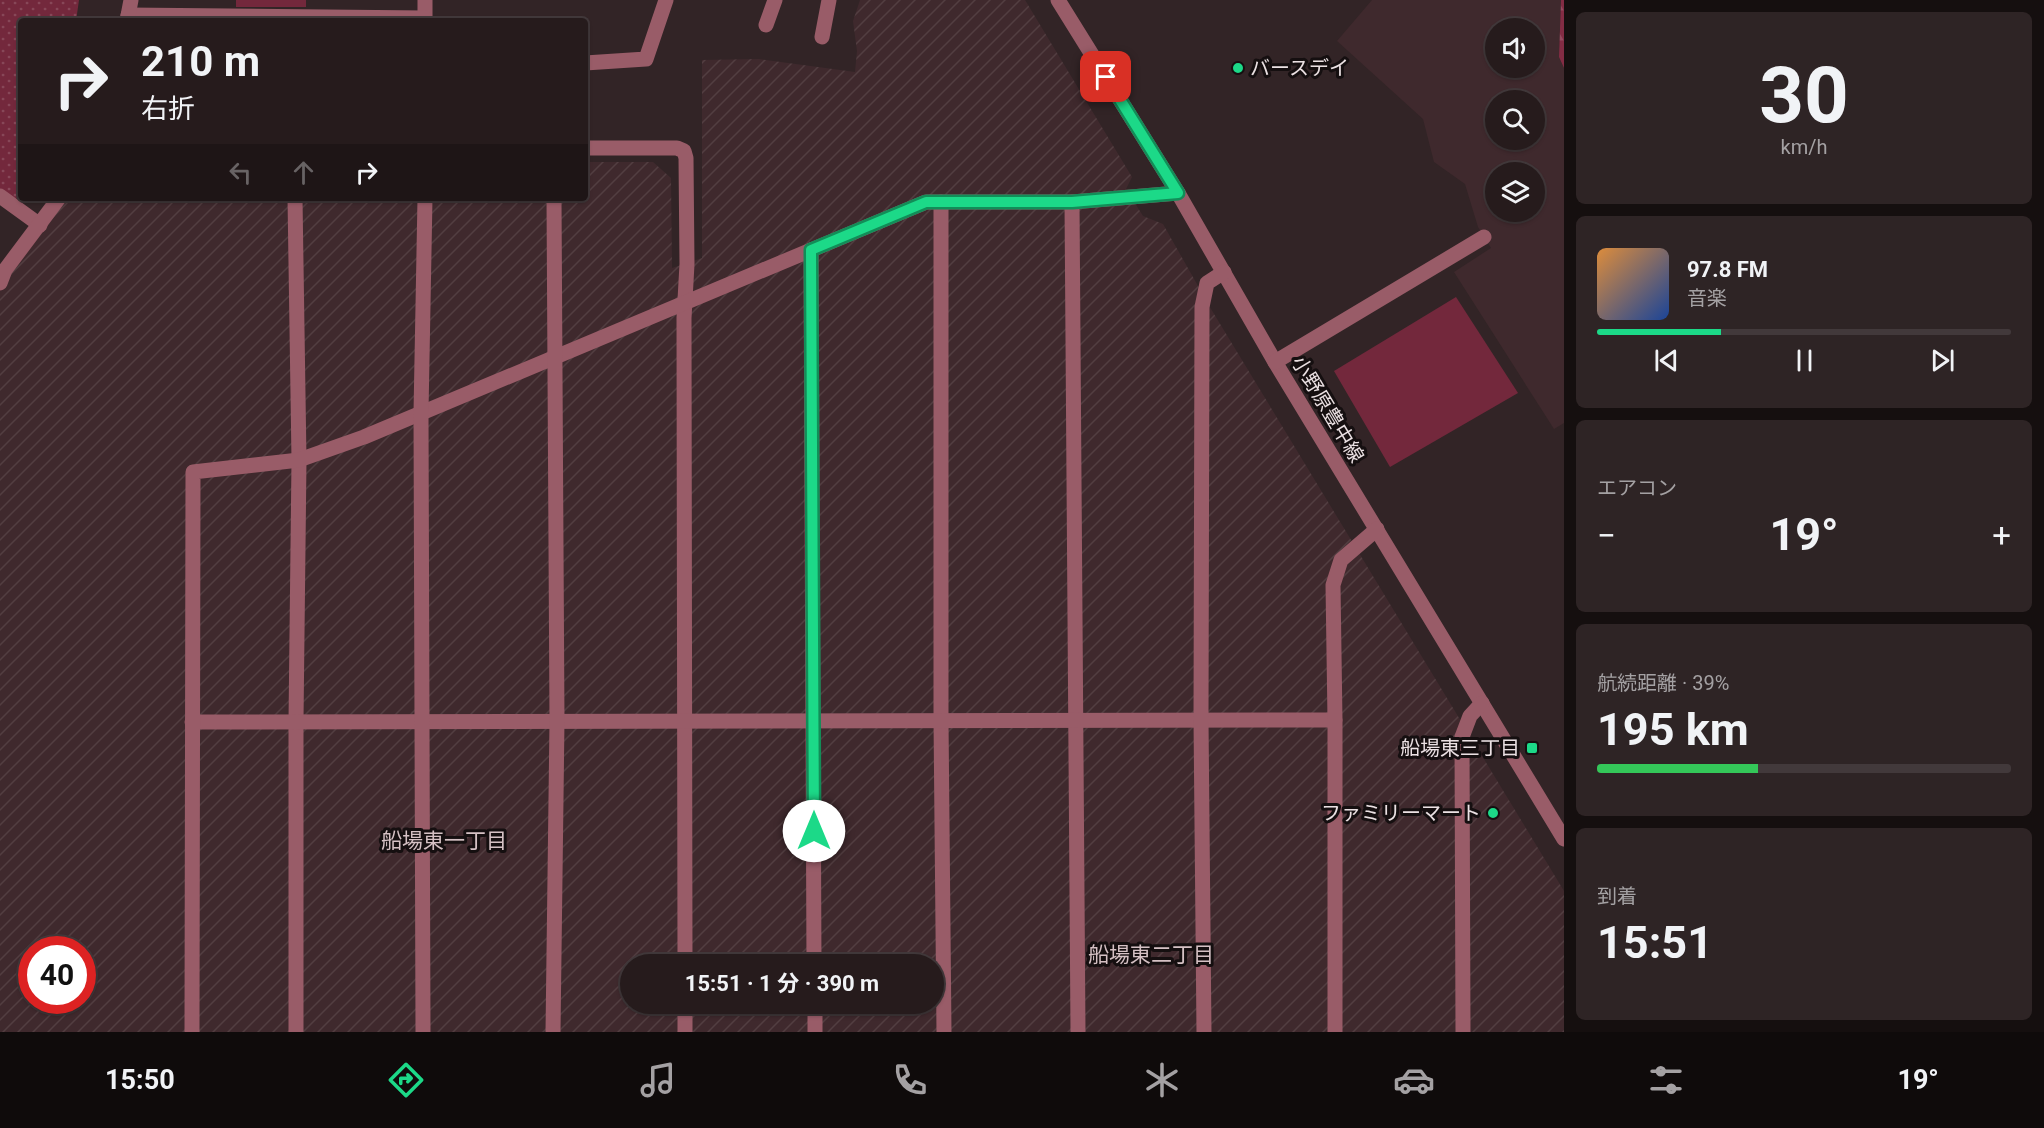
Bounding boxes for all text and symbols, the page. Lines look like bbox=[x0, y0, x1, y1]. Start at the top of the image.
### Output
map controls bbox=[1485, 18, 1545, 222]
button: sound bbox=[1485, 18, 1545, 78]
text: 210 m bbox=[141, 37, 260, 86]
icon: right bbox=[42, 42, 120, 120]
text: 30 bbox=[1759, 50, 1849, 141]
pin bbox=[1080, 51, 1131, 102]
place label: バースデイ bbox=[1250, 56, 1349, 80]
icon: arrive bbox=[1089, 60, 1122, 93]
marker: バースデイ bbox=[1231, 61, 1245, 75]
button: search bbox=[1485, 90, 1545, 150]
text: 右折 bbox=[141, 93, 195, 125]
text: km/h bbox=[1781, 135, 1827, 159]
icon: left bbox=[224, 156, 257, 189]
icon: ahead bbox=[287, 156, 320, 189]
icon: right bbox=[350, 156, 383, 189]
button: layers bbox=[1485, 162, 1545, 222]
text: 97.8 FM bbox=[1687, 257, 1768, 282]
text: 音楽 bbox=[1687, 286, 1727, 310]
icon: previous bbox=[1650, 344, 1683, 377]
icon: pause bbox=[1788, 344, 1821, 377]
icon: next bbox=[1926, 344, 1959, 377]
street label: 小野原豊中線 bbox=[1287, 351, 1369, 467]
text: エアコン bbox=[1597, 476, 1677, 500]
text: 19° bbox=[1769, 508, 1839, 561]
text: − bbox=[1597, 516, 1616, 555]
text: + bbox=[1992, 516, 2011, 555]
text: 航続距離 · 39% bbox=[1597, 671, 1729, 695]
text: 195 km bbox=[1597, 703, 1749, 756]
place label: 船場東三丁目 bbox=[1400, 736, 1520, 760]
marker: 船場東三丁目 bbox=[1525, 741, 1539, 755]
position arrow bbox=[782, 799, 846, 863]
place label: ファミリーマート bbox=[1321, 801, 1481, 825]
marker: ファミリーマート bbox=[1486, 806, 1500, 820]
district label: 船場東一丁目 bbox=[381, 829, 507, 853]
text: 到着 bbox=[1597, 884, 1637, 908]
text: 15:51 bbox=[1597, 916, 1713, 969]
speed limit sign: 40 bbox=[18, 936, 96, 1014]
district label: 船場東二丁目 bbox=[1088, 943, 1214, 967]
text: 15:51 · 1 分 · 390 m bbox=[685, 971, 879, 996]
icon: directions bbox=[385, 1059, 427, 1101]
icon: music bbox=[637, 1059, 679, 1101]
icon: phone bbox=[889, 1059, 931, 1101]
icon: climate bbox=[1141, 1059, 1183, 1101]
icon: car bbox=[1393, 1059, 1435, 1101]
icon: filters bbox=[1645, 1059, 1687, 1101]
text: 15:50 bbox=[105, 1064, 175, 1096]
text: 19° bbox=[1897, 1064, 1939, 1096]

